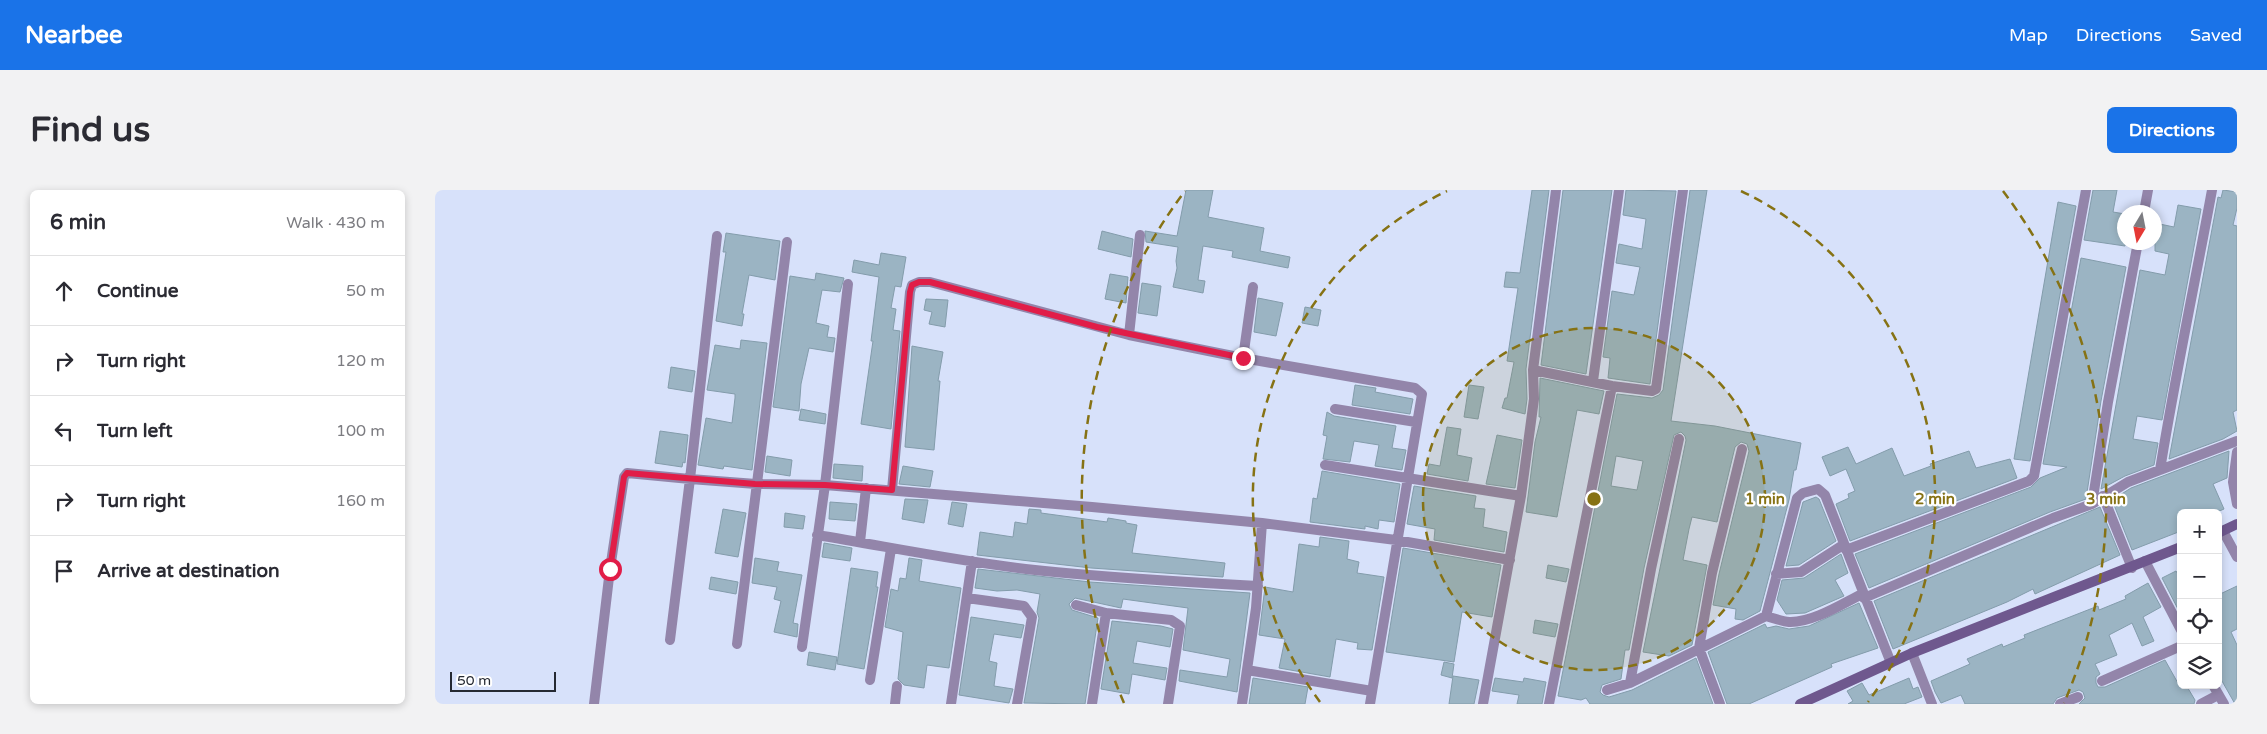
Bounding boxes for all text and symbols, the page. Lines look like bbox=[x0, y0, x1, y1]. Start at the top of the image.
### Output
text: Nearbee bbox=[25, 21, 123, 50]
text: Map bbox=[2009, 24, 2048, 46]
text: Directions bbox=[2076, 24, 2162, 46]
text: Saved bbox=[2190, 24, 2242, 46]
button: Directions bbox=[2107, 107, 2237, 153]
text: Find us bbox=[30, 109, 150, 151]
north arrow bbox=[2117, 205, 2162, 250]
text: 6 min bbox=[50, 210, 106, 235]
text: Walk · 430 m bbox=[286, 213, 385, 233]
icon: ahead bbox=[50, 277, 78, 305]
text: Continue bbox=[97, 280, 179, 302]
text: 50 m bbox=[346, 281, 385, 301]
icon: right bbox=[50, 347, 78, 375]
route end bbox=[1232, 347, 1255, 370]
text: Turn right bbox=[97, 350, 185, 372]
text: 120 m bbox=[336, 351, 385, 371]
icon: left bbox=[50, 417, 78, 445]
text: Turn left bbox=[97, 420, 173, 442]
text: 100 m bbox=[336, 421, 385, 441]
icon: right bbox=[50, 487, 78, 515]
text: Turn right bbox=[97, 490, 185, 512]
centre of rings bbox=[1585, 490, 1603, 508]
text: 1 min bbox=[1745, 490, 1785, 508]
text: 2 min bbox=[1915, 490, 1955, 508]
text: 3 min bbox=[2086, 490, 2126, 508]
text: 160 m bbox=[336, 491, 385, 511]
map controls bbox=[2177, 509, 2222, 689]
button: + bbox=[2177, 509, 2222, 554]
button: − bbox=[2177, 554, 2222, 599]
icon: arrive bbox=[50, 557, 78, 585]
route start bbox=[599, 558, 622, 581]
text: Arrive at destination bbox=[97, 560, 280, 582]
button: locate bbox=[2177, 599, 2222, 644]
button: layers bbox=[2177, 644, 2222, 689]
scale bar bbox=[450, 669, 556, 692]
text: 50 m bbox=[457, 672, 491, 689]

